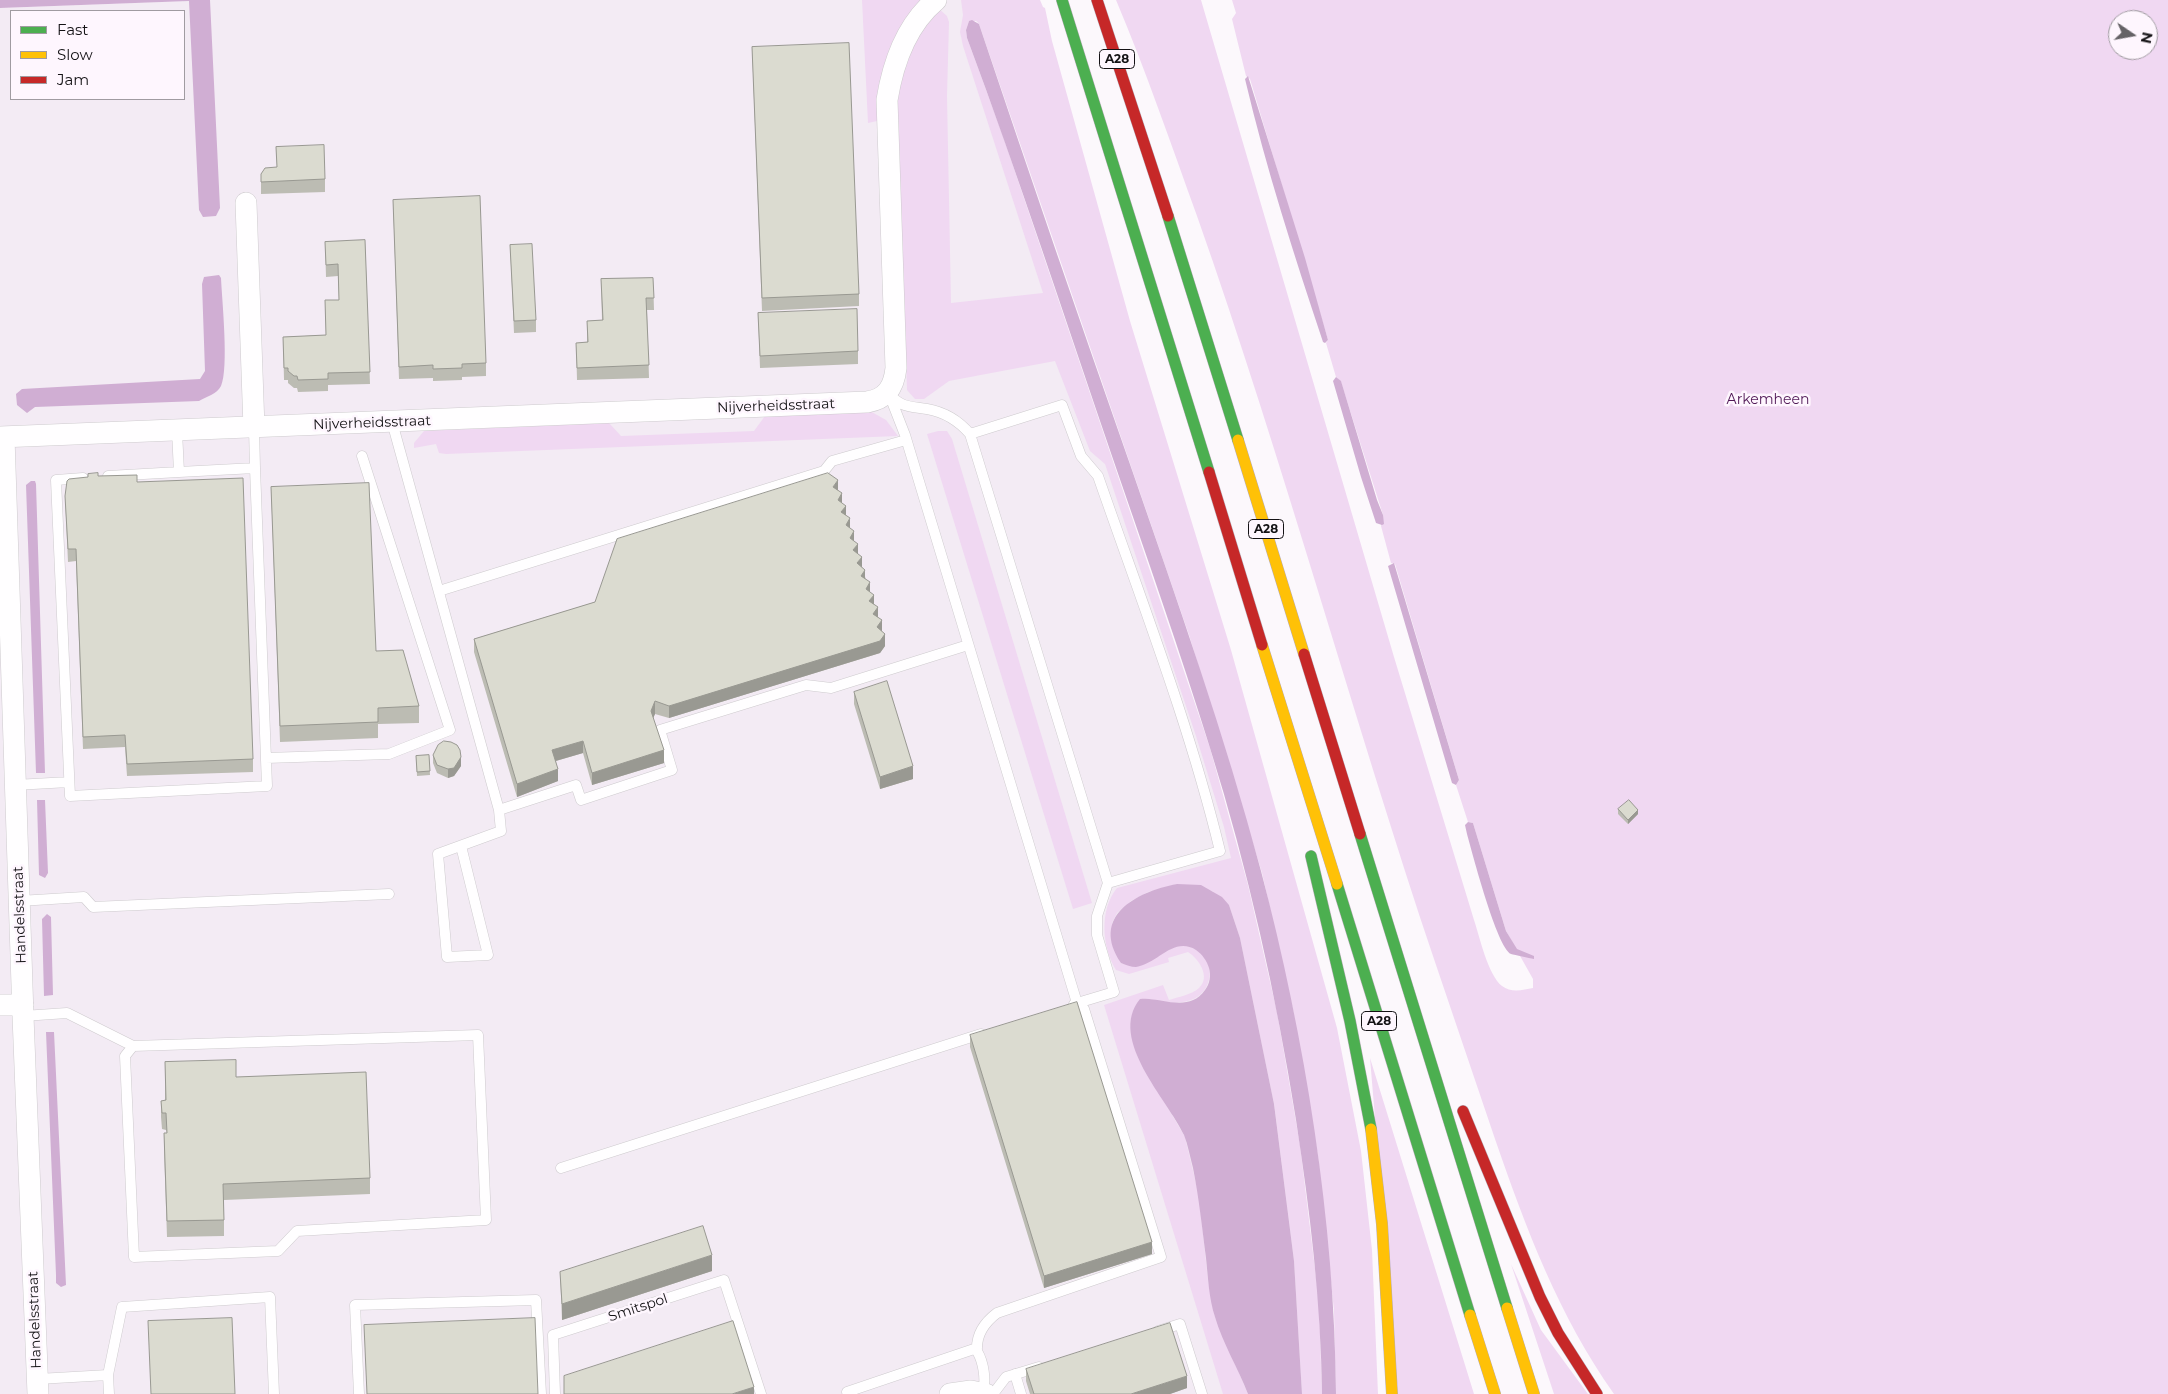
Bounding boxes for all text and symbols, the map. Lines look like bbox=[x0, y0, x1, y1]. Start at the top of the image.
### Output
legend bbox=[10, 10, 185, 100]
north arrow bbox=[2108, 10, 2158, 60]
text: Fast bbox=[57, 20, 88, 39]
text: N bbox=[2137, 31, 2157, 45]
text: Slow bbox=[57, 45, 93, 64]
road number: A28 bbox=[1100, 50, 1134, 68]
text: Jam bbox=[57, 70, 89, 89]
park label: Arkemheen bbox=[1727, 392, 1809, 408]
street label: Nijverheidsstraat bbox=[717, 396, 835, 416]
street label: Nijverheidsstraat bbox=[313, 413, 431, 433]
road number: A28 bbox=[1248, 520, 1284, 538]
street label: Handelsstraat bbox=[10, 866, 30, 964]
road number: A28 bbox=[1362, 1011, 1396, 1030]
street label: Handelsstraat bbox=[25, 1271, 45, 1369]
street label: Smitspol bbox=[606, 1290, 670, 1326]

